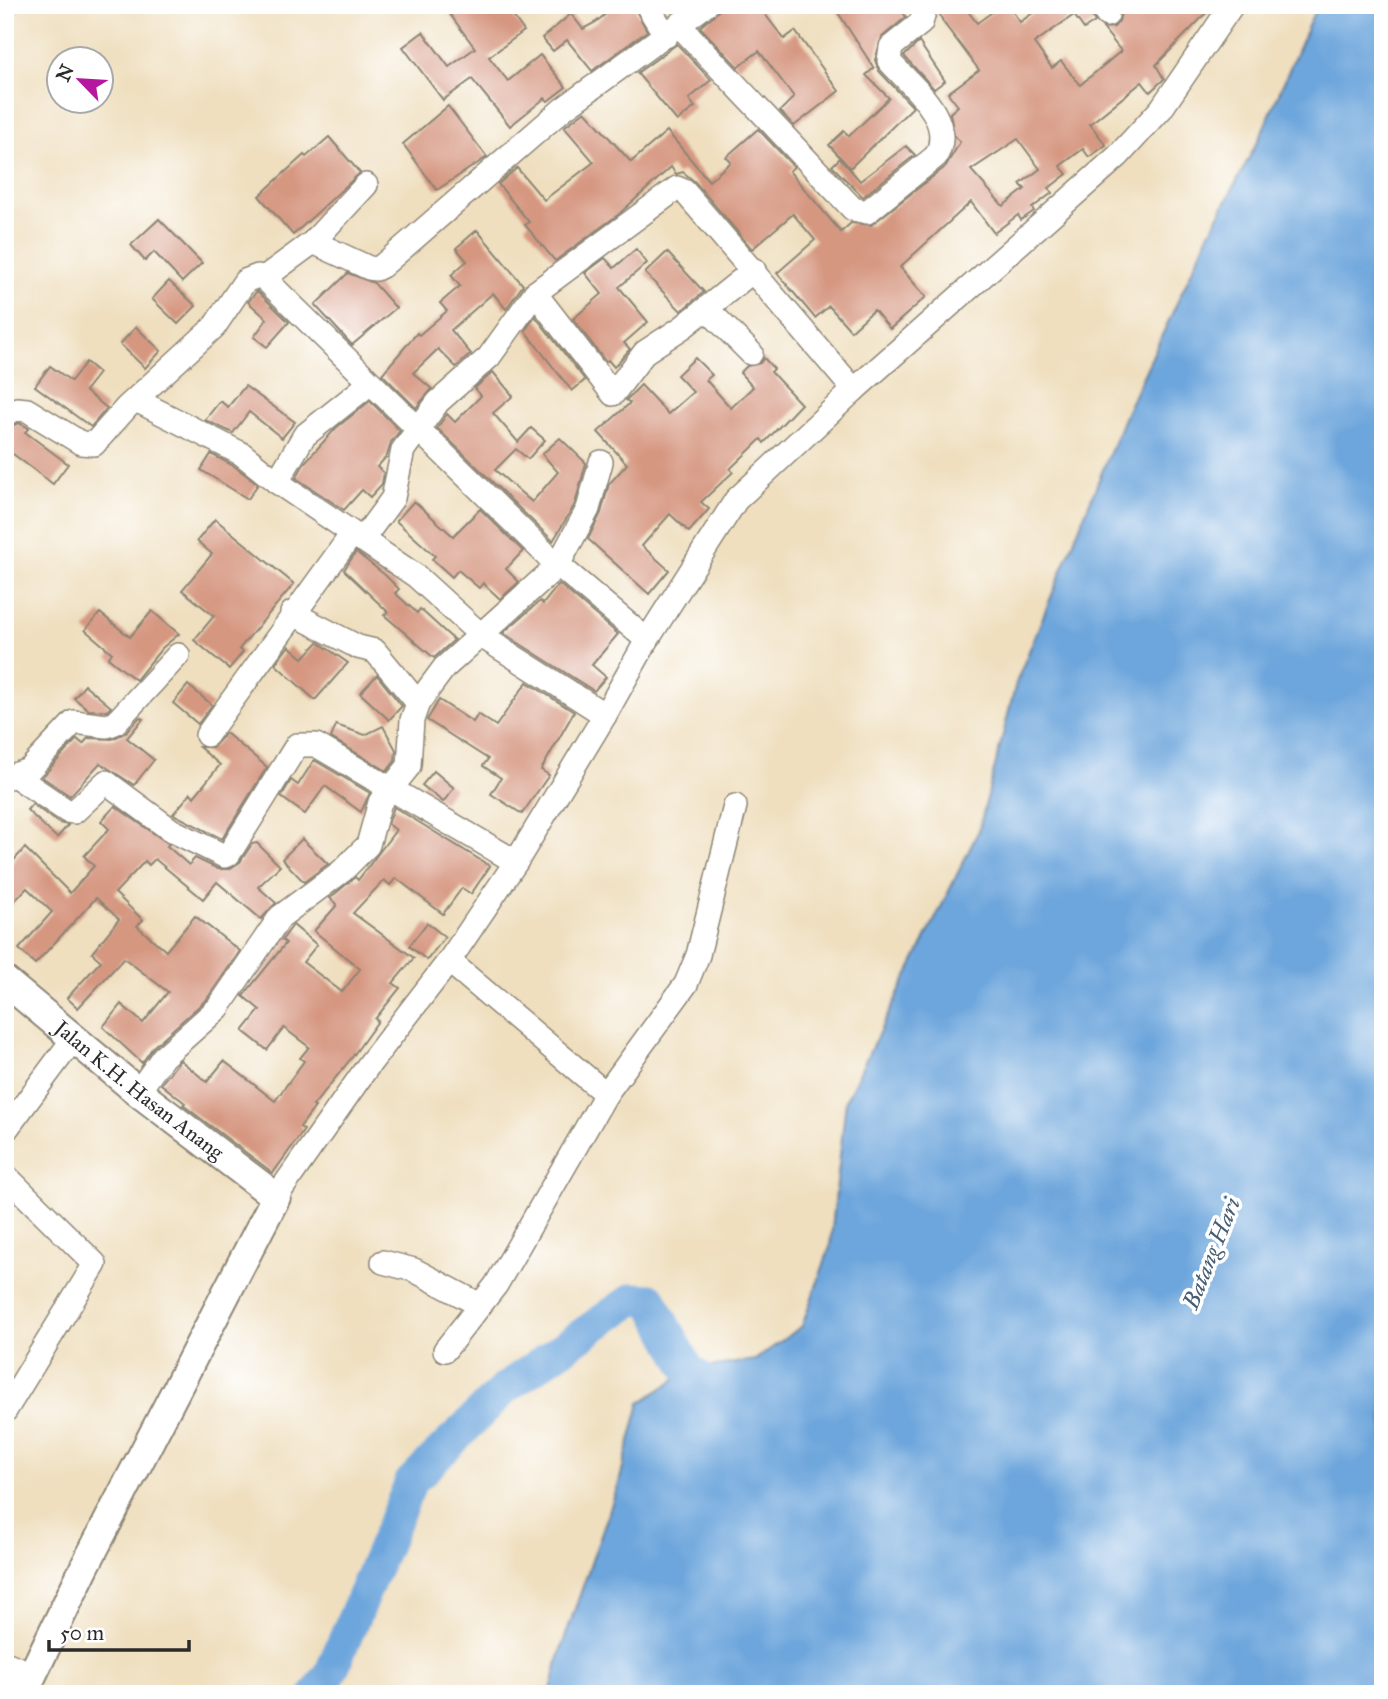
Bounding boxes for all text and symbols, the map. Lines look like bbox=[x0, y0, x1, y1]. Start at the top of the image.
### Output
north arrow bbox=[46, 46, 116, 116]
text: N bbox=[51, 61, 79, 85]
street label: Jalan K.H. Hasan Anang bbox=[48, 1014, 229, 1166]
water label: Batang Hari bbox=[1176, 1193, 1246, 1314]
scale bar bbox=[49, 1608, 189, 1652]
text: 50 m bbox=[60, 1620, 105, 1646]

